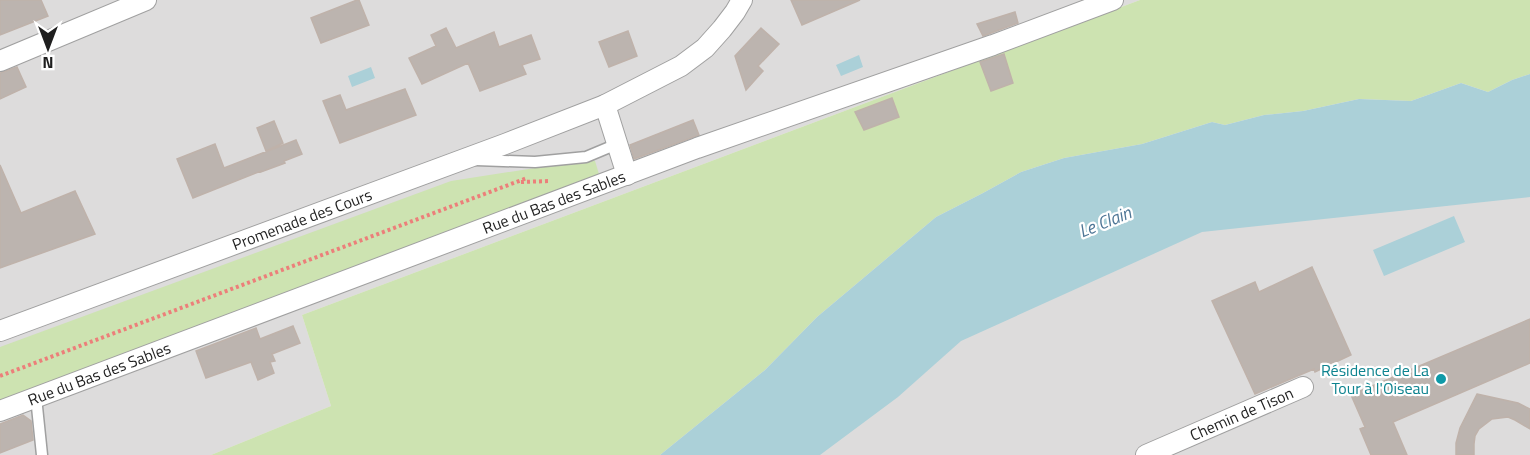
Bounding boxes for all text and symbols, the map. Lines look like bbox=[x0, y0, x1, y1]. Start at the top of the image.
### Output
north arrow bbox=[18, 18, 78, 78]
text: N bbox=[42, 51, 54, 75]
street label: Rue du Bas des Sables bbox=[479, 164, 629, 240]
street label: Promenade des Cours bbox=[229, 182, 375, 256]
water label: Le Clain bbox=[1075, 198, 1136, 244]
street label: Rue du Bas des Sables bbox=[24, 336, 174, 412]
place label: Résidence de La Tour à l'Oiseau bbox=[1321, 358, 1429, 400]
marker: Résidence de La Tour à l'Oiseau bbox=[1434, 372, 1448, 386]
street label: Chemin de Tison bbox=[1186, 381, 1297, 447]

